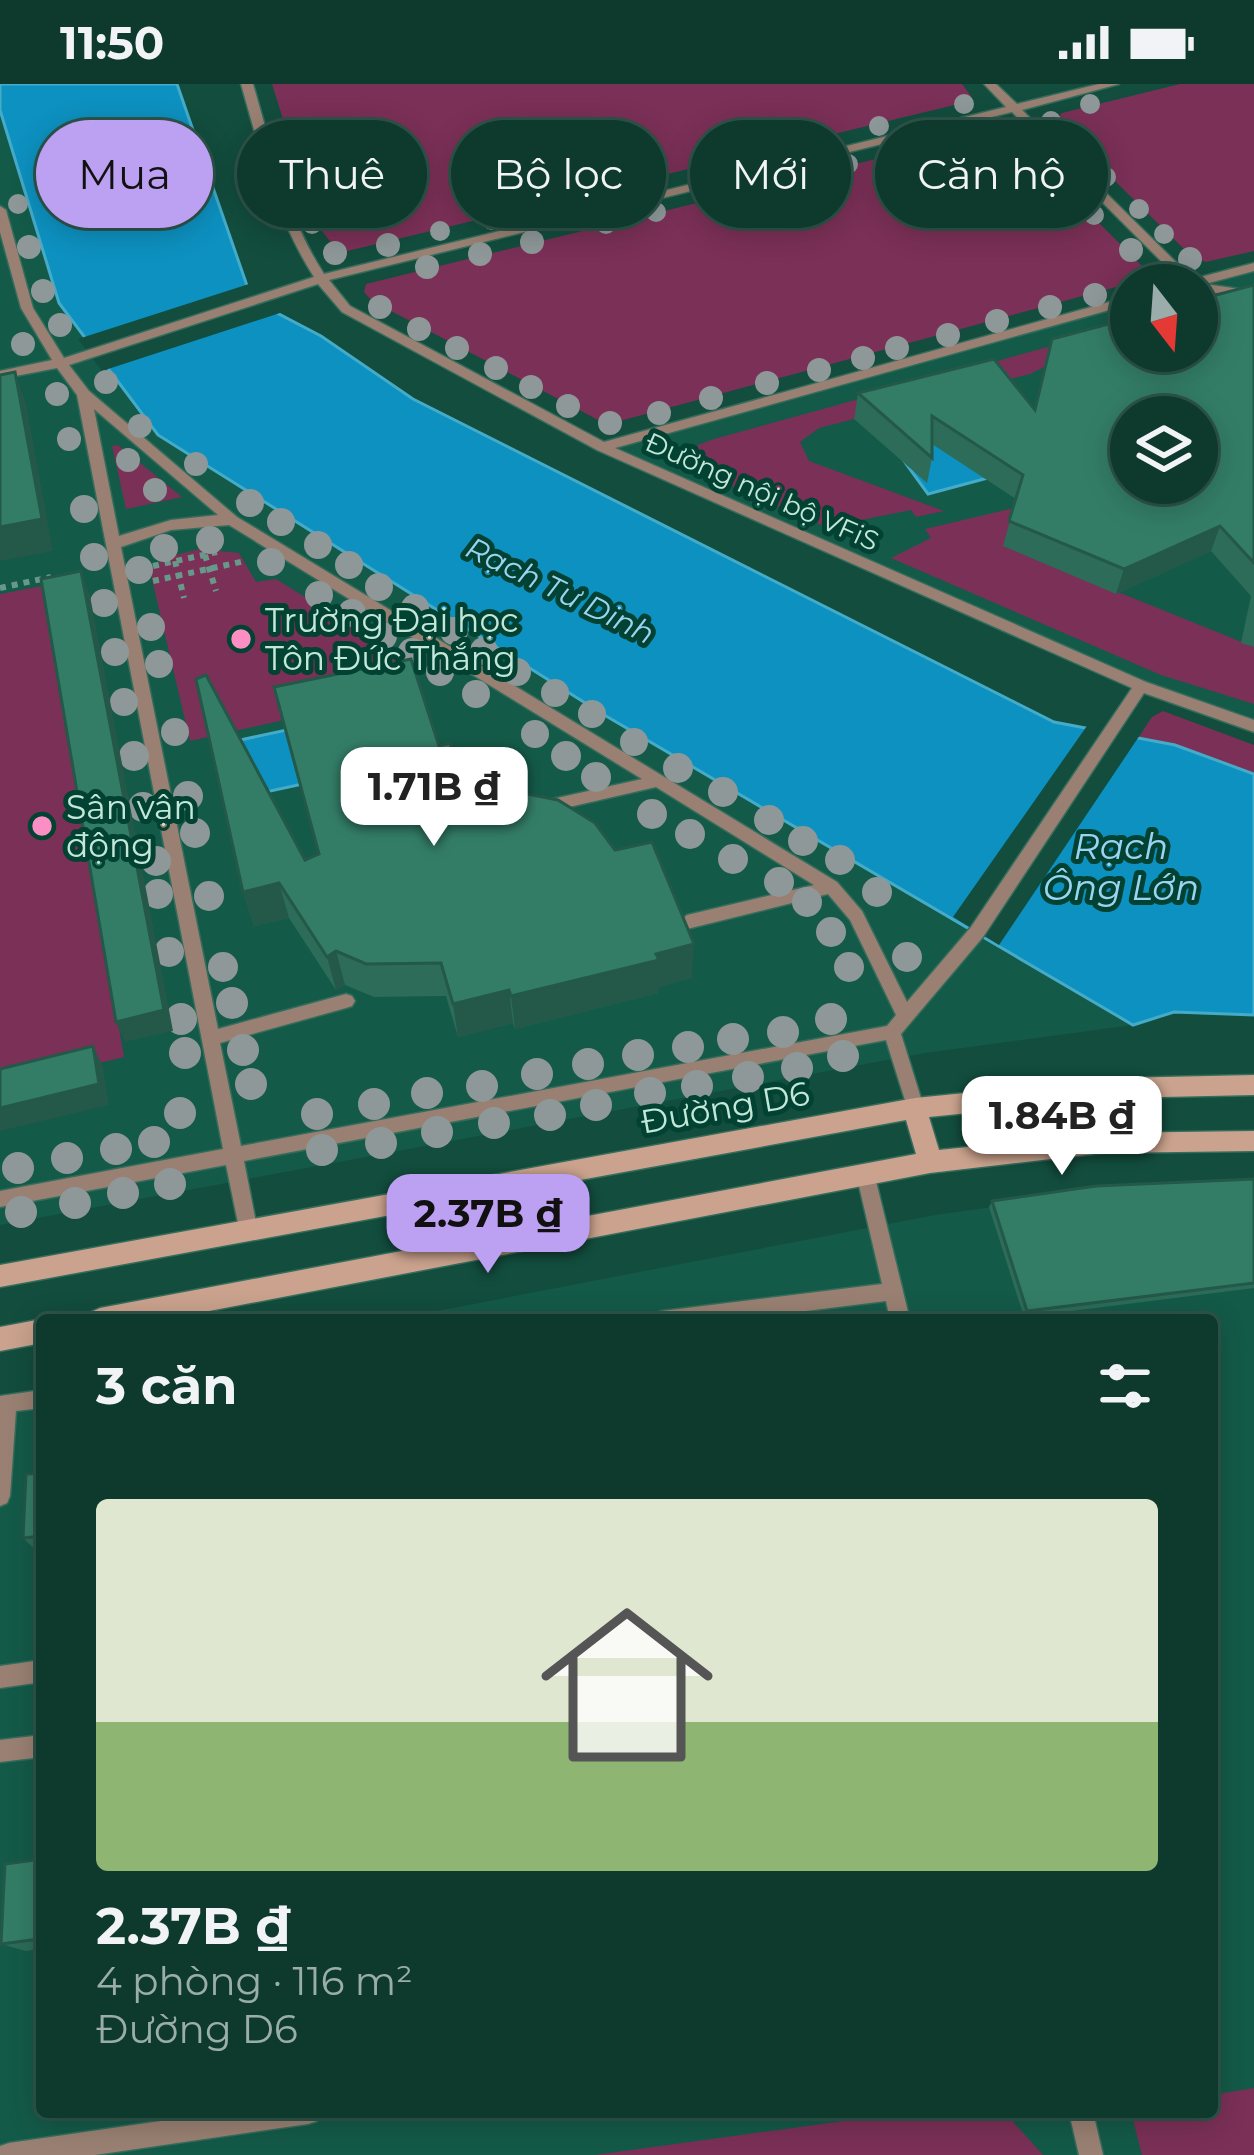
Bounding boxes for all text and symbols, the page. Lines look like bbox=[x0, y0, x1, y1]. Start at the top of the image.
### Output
text: 11:50 bbox=[60, 15, 164, 70]
chip: Mua bbox=[36, 120, 213, 228]
chip: Thuê bbox=[237, 120, 427, 228]
chip: Bộ lọc bbox=[451, 120, 666, 228]
chip: Mới bbox=[690, 120, 851, 228]
chip: Căn hộ bbox=[875, 120, 1108, 228]
north arrow bbox=[1110, 264, 1218, 372]
map controls bbox=[1110, 264, 1218, 504]
button: layers bbox=[1110, 396, 1218, 504]
street label: Đường nội bộ VFiS bbox=[640, 425, 884, 558]
water label: Rạch Tư Dinh bbox=[460, 529, 661, 652]
place label: Trường Đại học Tôn Đức Thắng bbox=[265, 600, 519, 678]
marker: Trường Đại học Tôn Đức Thắng bbox=[228, 626, 254, 652]
pin: 1.71B ₫ bbox=[323, 747, 545, 849]
text: 1.71B ₫ bbox=[368, 762, 500, 810]
place label: Sân vận động bbox=[66, 787, 196, 865]
marker: Sân vận động bbox=[29, 813, 55, 839]
water label: Rạch Ông Lớn bbox=[1043, 824, 1199, 909]
street label: Đường D6 bbox=[637, 1072, 813, 1142]
pin: 1.84B ₫ bbox=[951, 1076, 1173, 1178]
text: 1.84B ₫ bbox=[989, 1091, 1135, 1139]
pin: 2.37B ₫ bbox=[377, 1174, 599, 1276]
text: 2.37B ₫ bbox=[414, 1189, 562, 1237]
icon: filters bbox=[1092, 1353, 1158, 1419]
text: 3 căn bbox=[96, 1355, 237, 1417]
icon: home bbox=[519, 1577, 735, 1793]
text: 2.37B ₫ bbox=[96, 1895, 291, 1957]
text: 4 phòng · 116 m² bbox=[96, 1957, 413, 2005]
text: Đường D6 bbox=[96, 2005, 298, 2053]

